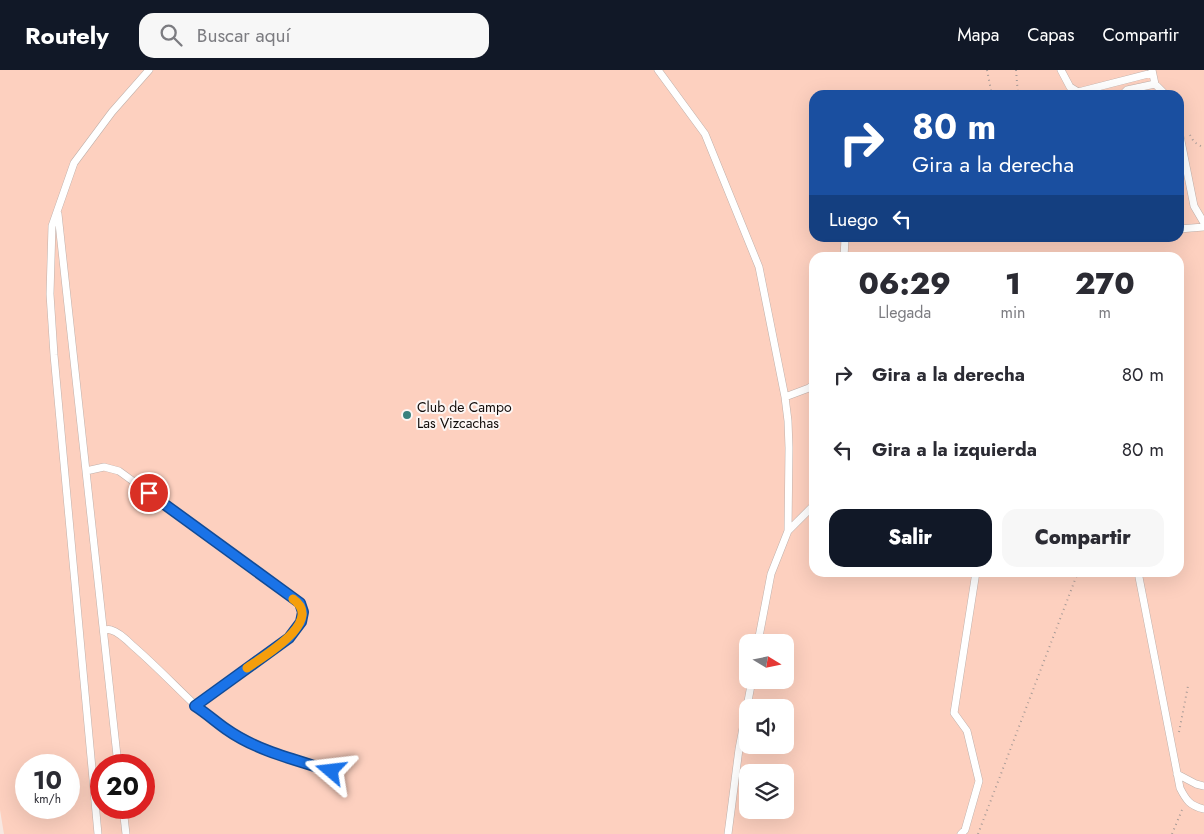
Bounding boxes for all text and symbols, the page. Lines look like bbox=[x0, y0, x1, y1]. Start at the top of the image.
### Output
search box bbox=[139, 13, 489, 58]
text: Routely bbox=[25, 18, 109, 53]
icon: search bbox=[157, 21, 185, 49]
text: Buscar aquí bbox=[197, 22, 290, 49]
text: Mapa bbox=[957, 22, 999, 48]
text: Capas bbox=[1027, 22, 1075, 48]
text: Compartir bbox=[1103, 22, 1179, 48]
text: 80 m bbox=[912, 102, 996, 152]
icon: right bbox=[829, 110, 894, 175]
text: Gira a la derecha bbox=[912, 148, 1074, 180]
icon: left bbox=[888, 205, 916, 233]
text: Luego bbox=[829, 206, 878, 233]
text: 06:29 bbox=[858, 262, 951, 305]
text: 1 bbox=[1005, 262, 1021, 305]
text: 270 bbox=[1075, 262, 1135, 305]
text: Llegada bbox=[878, 301, 931, 324]
text: min bbox=[1000, 301, 1025, 324]
text: m bbox=[1099, 301, 1111, 324]
icon: right bbox=[829, 361, 857, 389]
text: Gira a la derecha bbox=[872, 361, 1025, 388]
text: 80 m bbox=[1122, 361, 1164, 388]
place label: Club de Campo Las Vizcachas bbox=[417, 397, 512, 433]
marker: Club de Campo Las Vizcachas bbox=[401, 409, 413, 421]
icon: left bbox=[829, 436, 857, 464]
text: Gira a la izquierda bbox=[872, 436, 1037, 463]
text: 80 m bbox=[1122, 436, 1164, 463]
pin bbox=[128, 472, 170, 514]
icon: arrive bbox=[135, 479, 163, 507]
button: Salir bbox=[829, 509, 992, 567]
button: Compartir bbox=[1002, 509, 1164, 567]
north arrow bbox=[739, 634, 794, 689]
map controls bbox=[739, 634, 794, 819]
button: sound bbox=[739, 699, 794, 754]
position arrow bbox=[304, 744, 356, 796]
speed limit sign: 20 bbox=[90, 754, 155, 819]
text: 10 bbox=[33, 762, 62, 798]
button: layers bbox=[739, 764, 794, 819]
text: km/h bbox=[34, 790, 61, 808]

